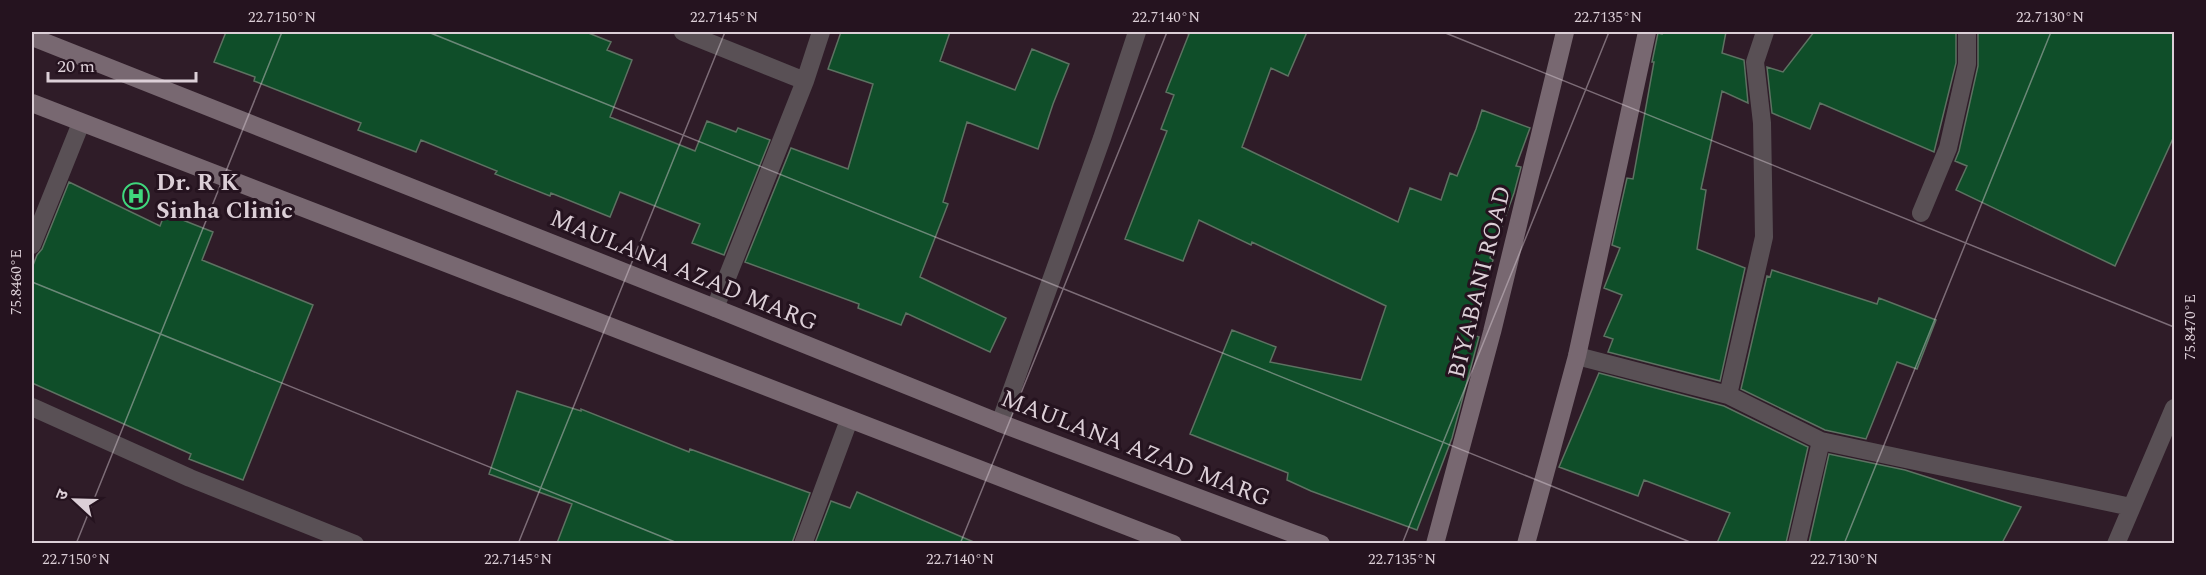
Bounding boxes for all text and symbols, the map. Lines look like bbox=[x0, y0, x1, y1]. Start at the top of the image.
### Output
text: 22.7150°N bbox=[248, 6, 316, 29]
text: 22.7145°N bbox=[690, 6, 758, 29]
text: 22.7140°N bbox=[1132, 6, 1200, 29]
text: 22.7135°N bbox=[1574, 6, 1642, 29]
text: 22.7130°N bbox=[2016, 6, 2084, 29]
scale bar bbox=[48, 45, 196, 83]
text: 20 m bbox=[57, 53, 95, 80]
place label: Dr. R K Sinha Clinic bbox=[156, 165, 293, 229]
hospital icon: Dr. R K Sinha Clinic bbox=[121, 181, 151, 211]
street label: BIYABANI ROAD bbox=[1439, 182, 1521, 382]
street label: MAULANA AZAD MARG bbox=[544, 201, 823, 341]
text: 75.8460°E bbox=[5, 249, 28, 315]
text: 75.8470°E bbox=[2179, 294, 2202, 360]
street label: MAULANA AZAD MARG bbox=[996, 381, 1276, 517]
north arrow bbox=[45, 470, 105, 530]
text: उ bbox=[49, 485, 75, 504]
text: 22.7150°N bbox=[42, 548, 110, 571]
text: 22.7145°N bbox=[484, 548, 552, 571]
text: 22.7140°N bbox=[926, 548, 994, 571]
text: 22.7135°N bbox=[1368, 548, 1436, 571]
text: 22.7130°N bbox=[1810, 548, 1878, 571]

